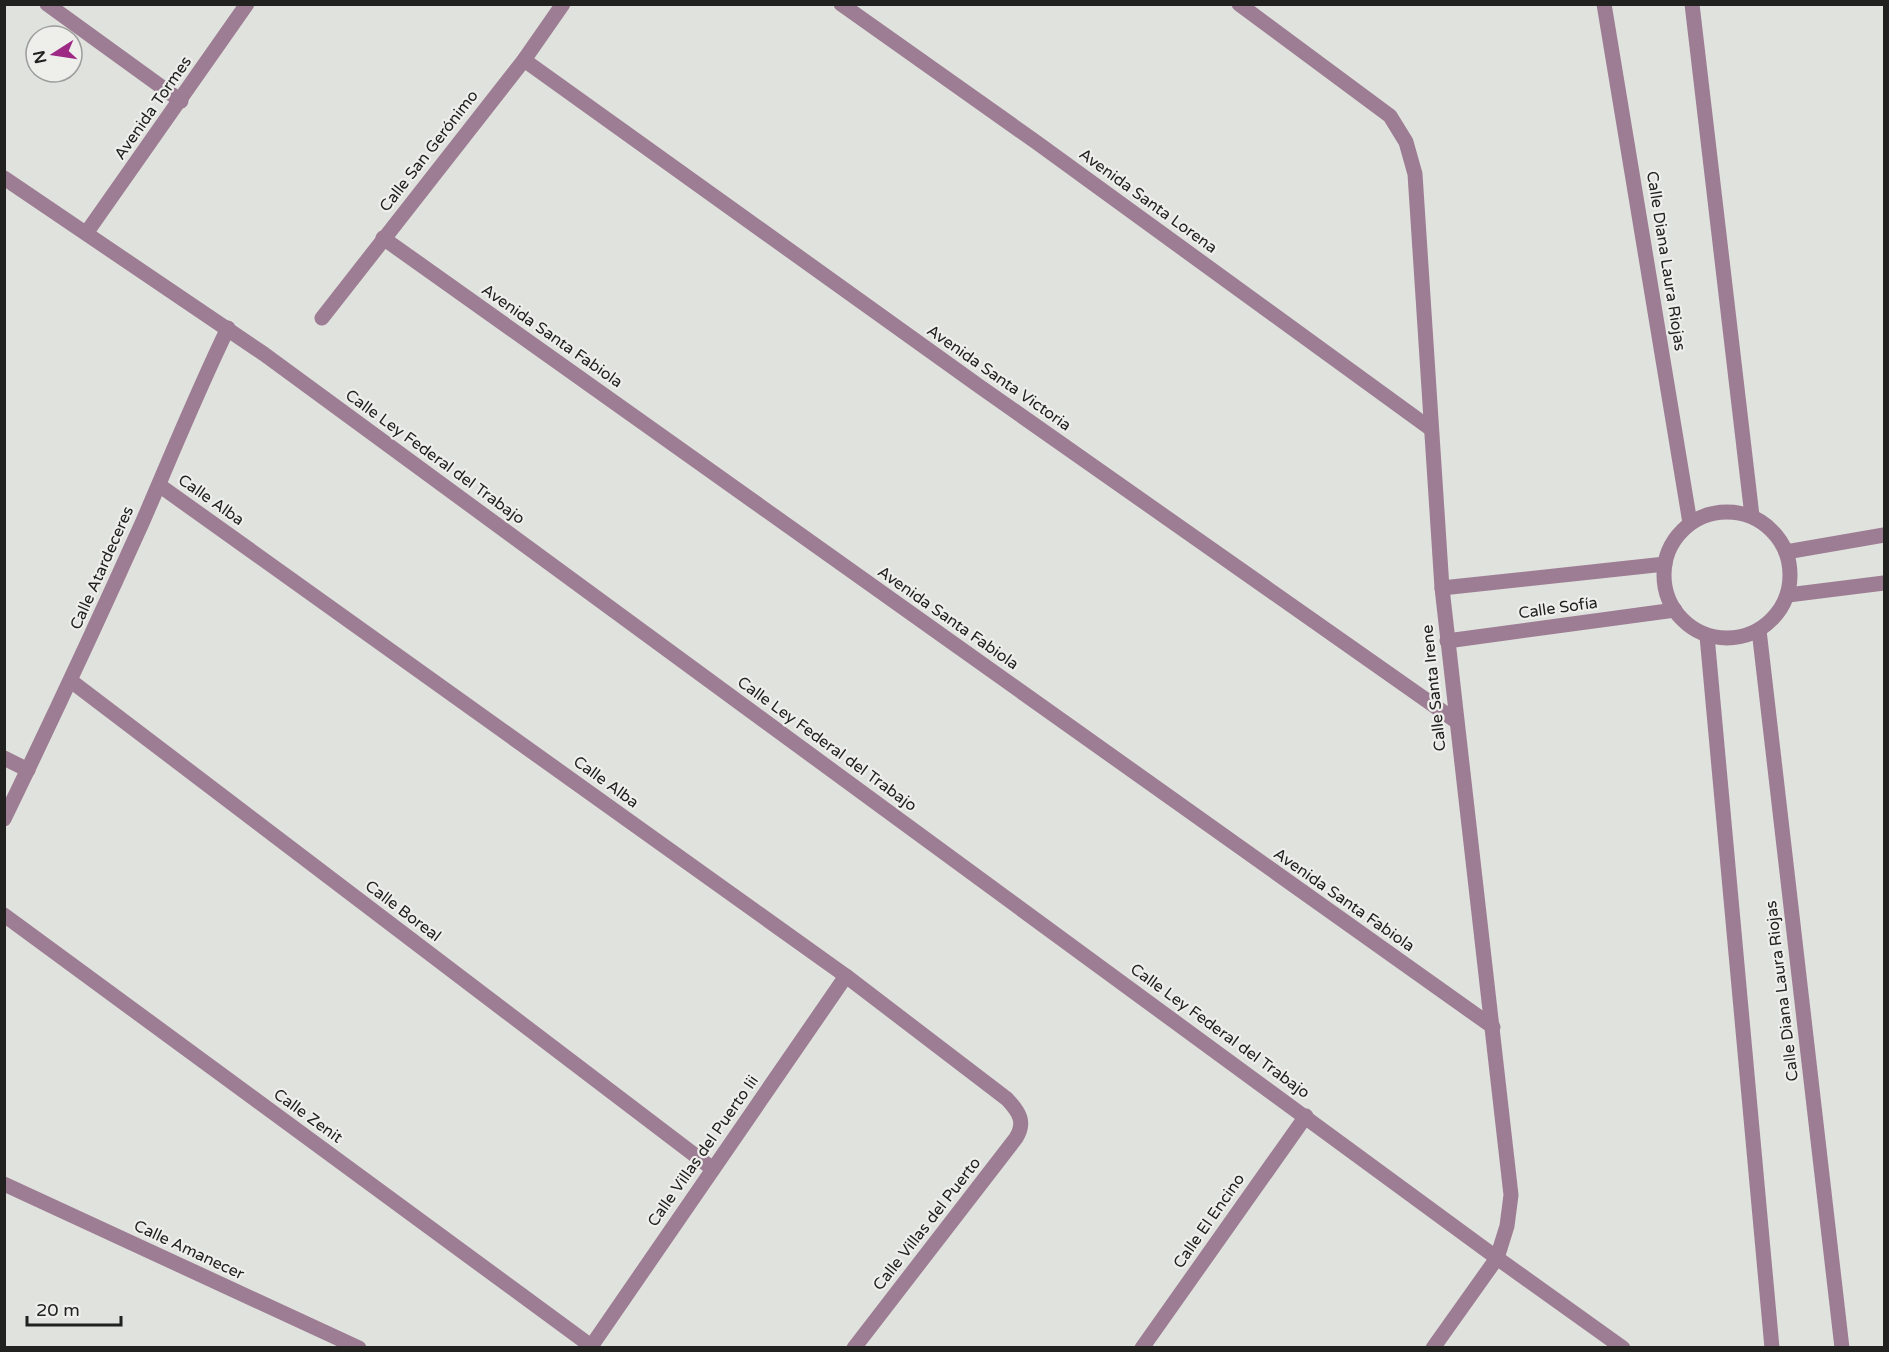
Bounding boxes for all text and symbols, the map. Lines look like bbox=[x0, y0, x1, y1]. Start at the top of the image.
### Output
north arrow bbox=[24, 24, 84, 84]
text: N bbox=[29, 49, 51, 65]
street label: Avenida Tormes bbox=[110, 52, 196, 164]
street label: Calle San Gerónimo bbox=[375, 86, 483, 216]
street label: Avenida Santa Lorena bbox=[1075, 144, 1221, 258]
street label: Calle Diana Laura Riojas bbox=[1642, 170, 1690, 352]
street label: Avenida Santa Fabiola bbox=[478, 280, 626, 392]
street label: Avenida Santa Victoria bbox=[923, 321, 1075, 435]
street label: Calle Ley Federal del Trabajo bbox=[341, 385, 529, 529]
street label: Calle Alba bbox=[174, 470, 248, 530]
street label: Calle Atardeceres bbox=[66, 503, 138, 633]
street label: Avenida Santa Fabiola bbox=[874, 562, 1022, 674]
street label: Calle Sofía bbox=[1517, 593, 1599, 623]
street label: Calle Santa Irene bbox=[1417, 624, 1451, 752]
street label: Calle Ley Federal del Trabajo bbox=[733, 672, 921, 816]
street label: Calle Alba bbox=[569, 752, 643, 812]
street label: Avenida Santa Fabiola bbox=[1270, 844, 1418, 956]
street label: Calle Boreal bbox=[361, 876, 445, 946]
street label: Calle Diana Laura Riojas bbox=[1761, 899, 1803, 1083]
street label: Calle Ley Federal del Trabajo bbox=[1126, 959, 1314, 1103]
street label: Calle Villas del Puerto Iii bbox=[643, 1071, 763, 1231]
street label: Calle Zenit bbox=[270, 1084, 346, 1148]
street label: Calle Villas del Puerto bbox=[869, 1153, 985, 1295]
street label: Calle El Encino bbox=[1169, 1170, 1249, 1272]
street label: Calle Amanecer bbox=[131, 1216, 248, 1285]
scale bar bbox=[27, 1289, 122, 1327]
text: 20 m bbox=[36, 1299, 80, 1321]

